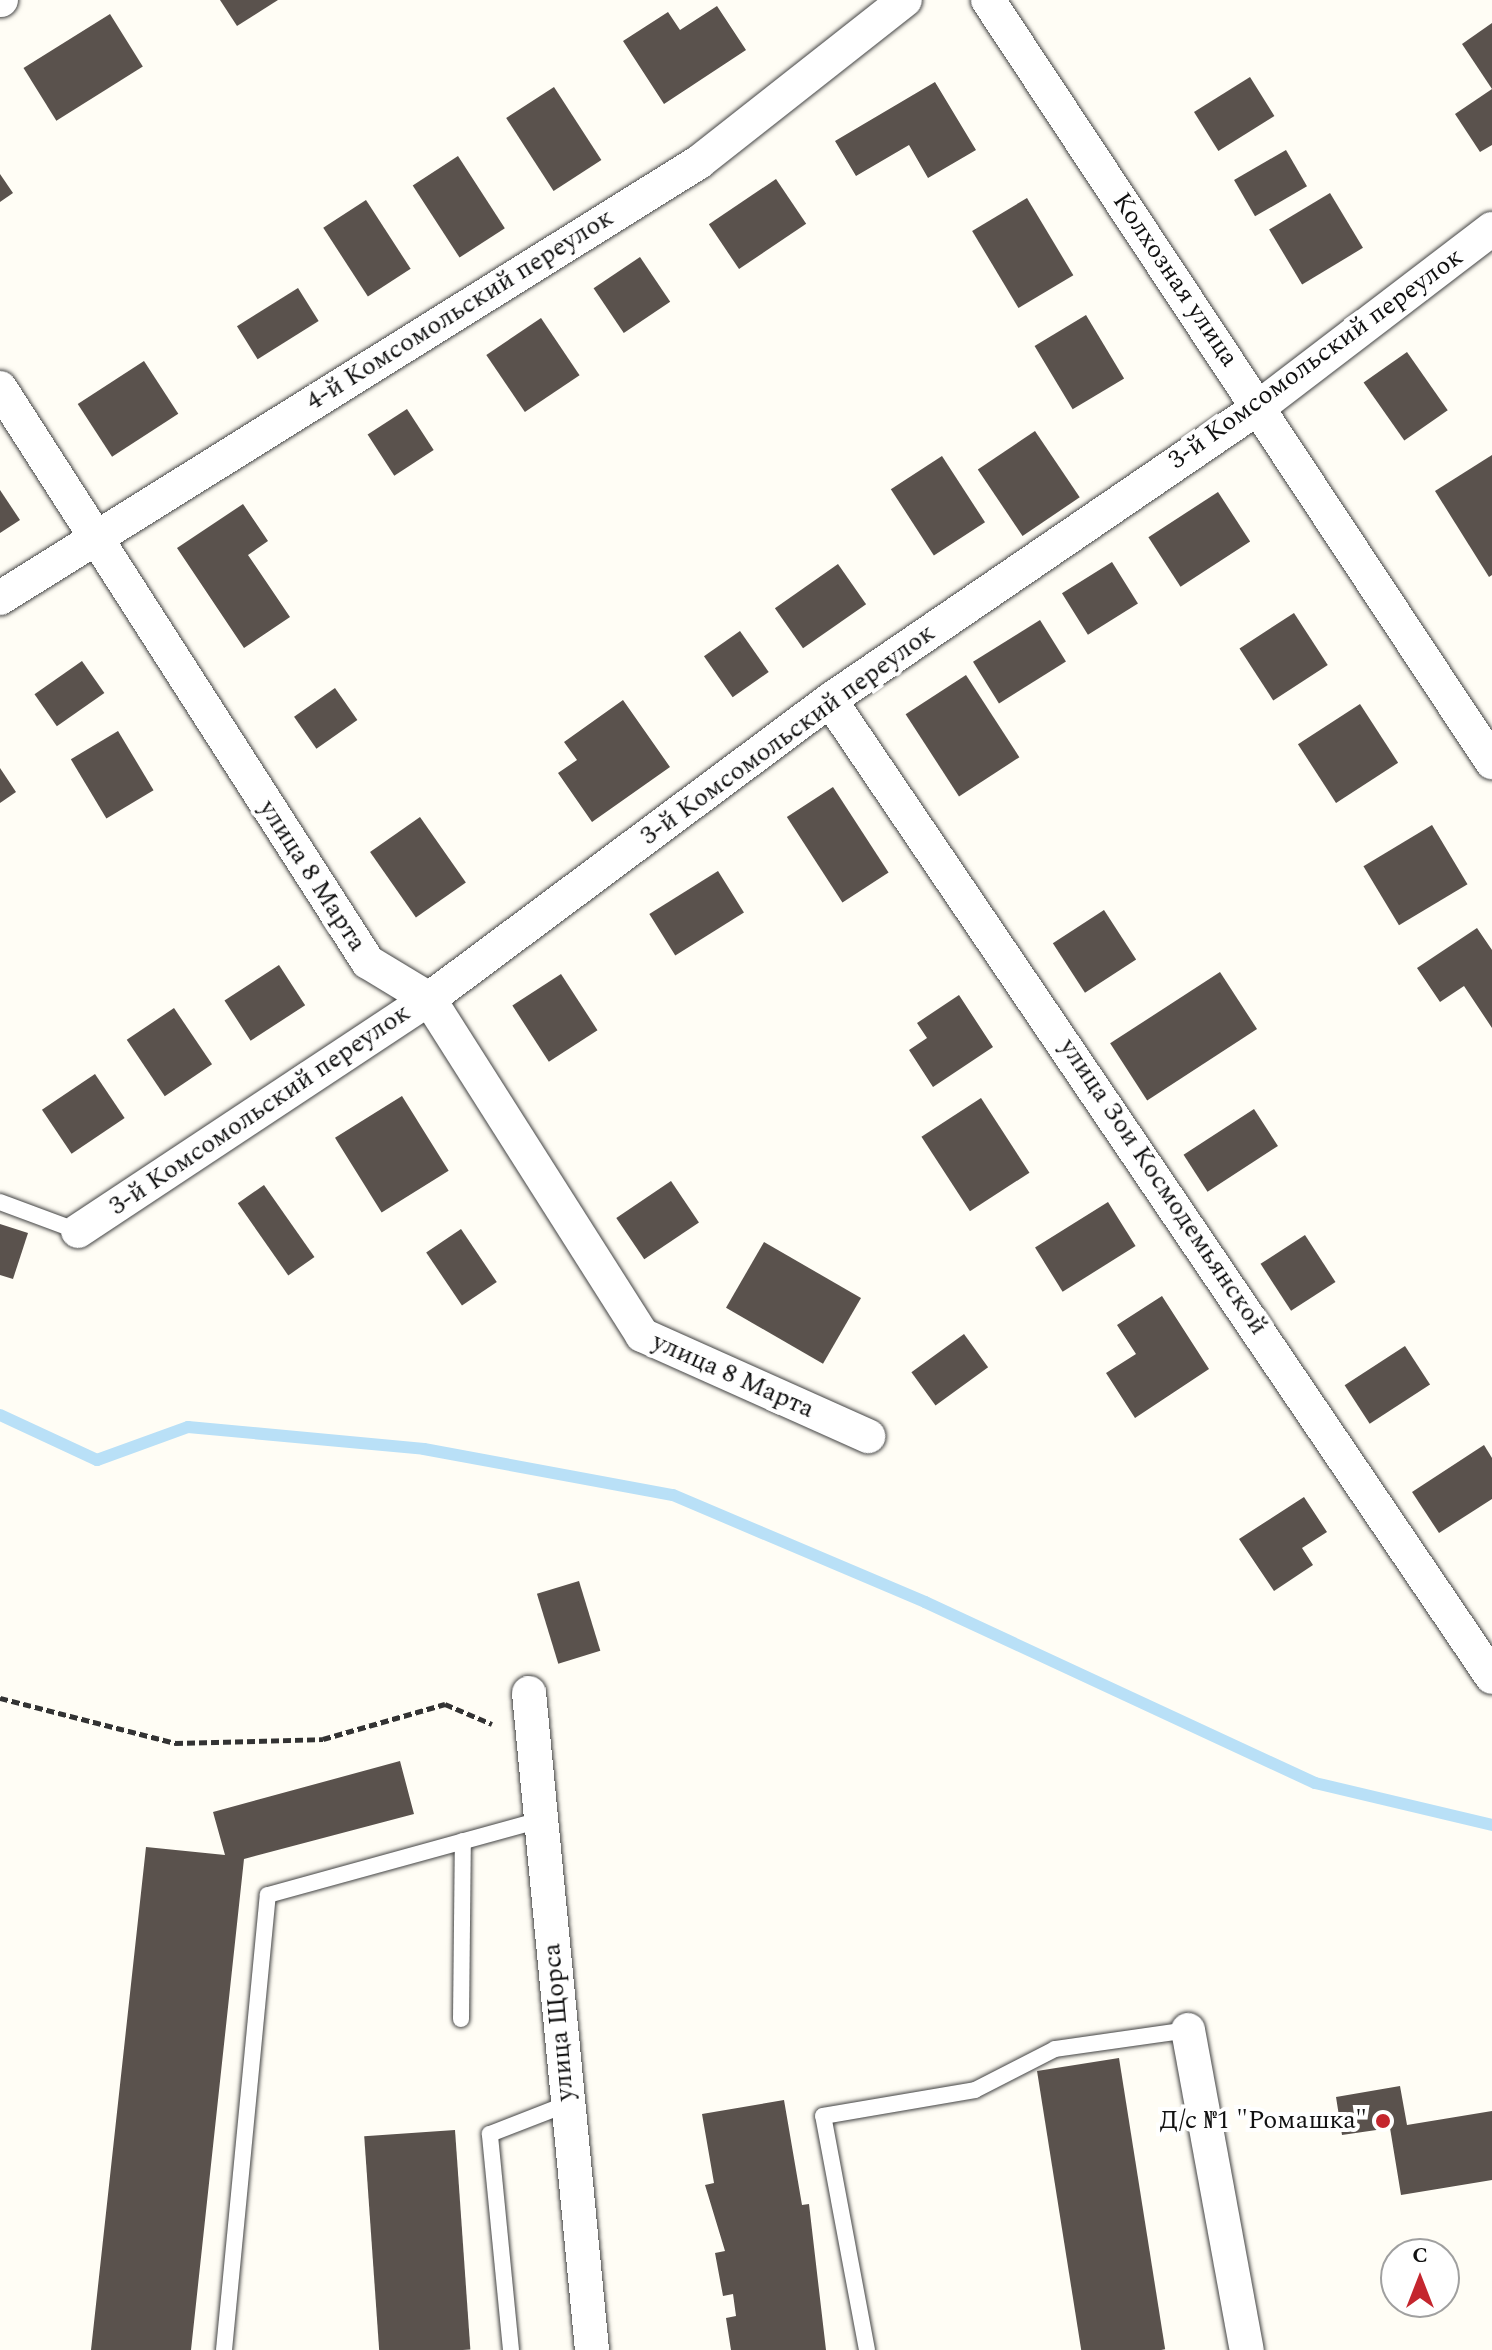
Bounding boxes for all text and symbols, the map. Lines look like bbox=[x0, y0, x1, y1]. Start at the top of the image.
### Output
street label: Колхозная улица bbox=[1105, 187, 1245, 373]
street label: 4-й Комсомольский переулок bbox=[301, 202, 619, 418]
street label: 3-й Комсомольский переулок bbox=[1163, 242, 1469, 476]
street label: 3-й Комсомольский переулок bbox=[635, 618, 941, 852]
street label: улица 8 Марта bbox=[252, 795, 372, 957]
street label: 3-й Комсомольский переулок bbox=[104, 997, 416, 1223]
street label: улица Зои Космодемьянской bbox=[1052, 1033, 1274, 1341]
street label: улица 8 Марта bbox=[647, 1326, 819, 1426]
street label: улица Щорса bbox=[537, 1942, 581, 2102]
place label: Д/с №1 "Ромашка" bbox=[1160, 2105, 1367, 2137]
marker: Д/с №1 "Ромашка" bbox=[1374, 2112, 1392, 2130]
north arrow bbox=[1380, 2238, 1460, 2318]
text: С bbox=[1412, 2239, 1428, 2272]

